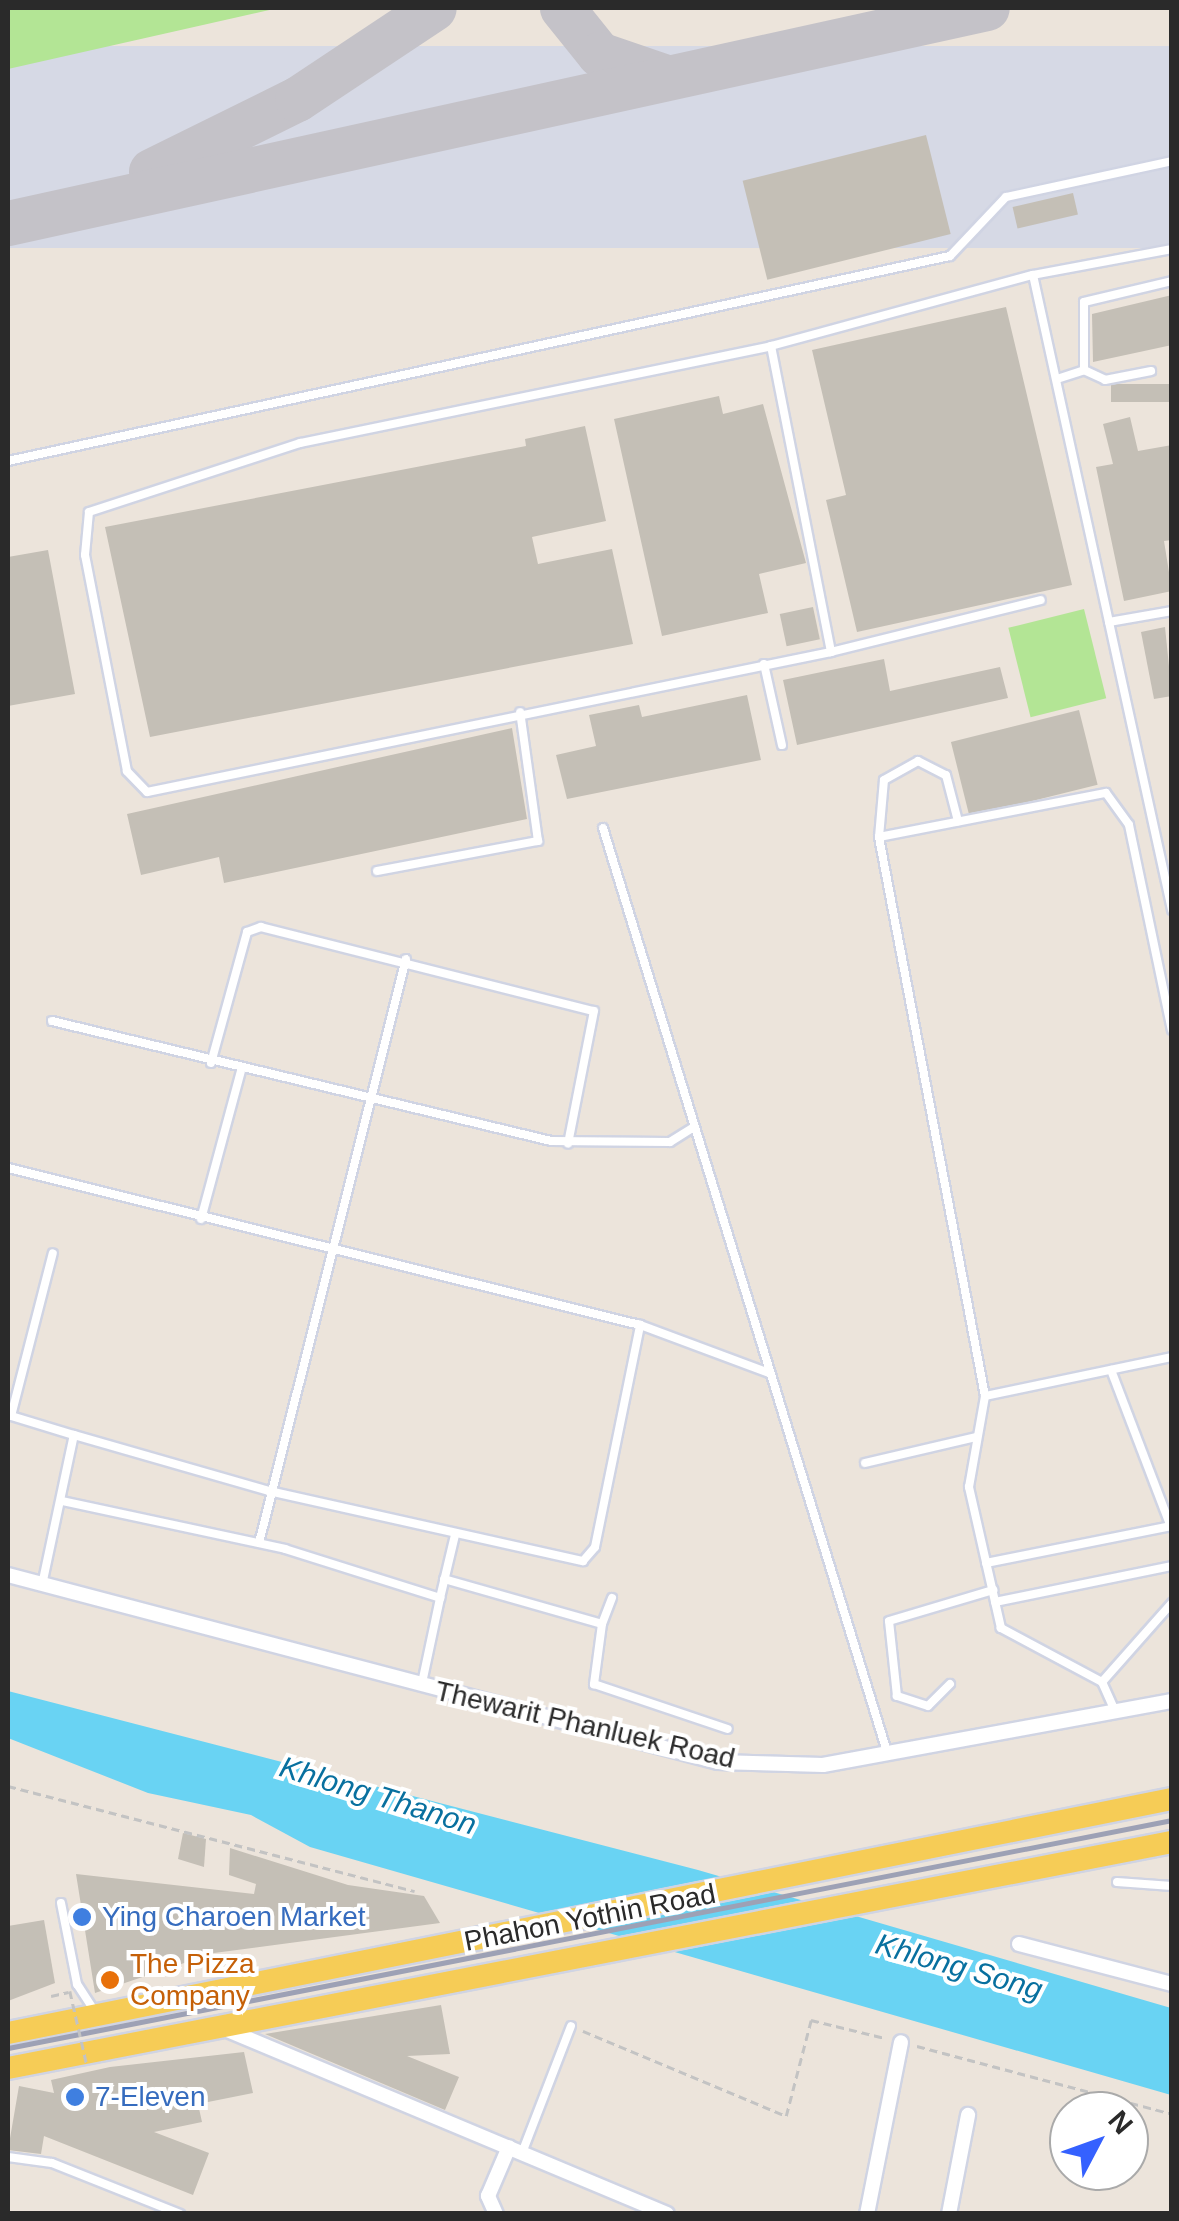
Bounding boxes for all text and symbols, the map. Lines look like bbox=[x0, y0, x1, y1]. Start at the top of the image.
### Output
street label: Thewarit Phanluek Road bbox=[432, 1674, 738, 1776]
water label: Khlong Thanon bbox=[275, 1749, 481, 1843]
street label: Phahon Yothin Road bbox=[461, 1877, 719, 1959]
place label: Ying Charoen Market bbox=[102, 1900, 366, 1934]
marker: Ying Charoen Market bbox=[71, 1906, 93, 1928]
water label: Khlong Song bbox=[871, 1926, 1047, 2008]
place label: The Pizza Company bbox=[130, 1947, 254, 2013]
marker: The Pizza Company bbox=[99, 1969, 121, 1991]
place label: 7-Eleven bbox=[95, 2080, 206, 2114]
marker: 7-Eleven bbox=[64, 2086, 86, 2108]
north arrow bbox=[1049, 2091, 1149, 2191]
text: N bbox=[1102, 2104, 1139, 2140]

